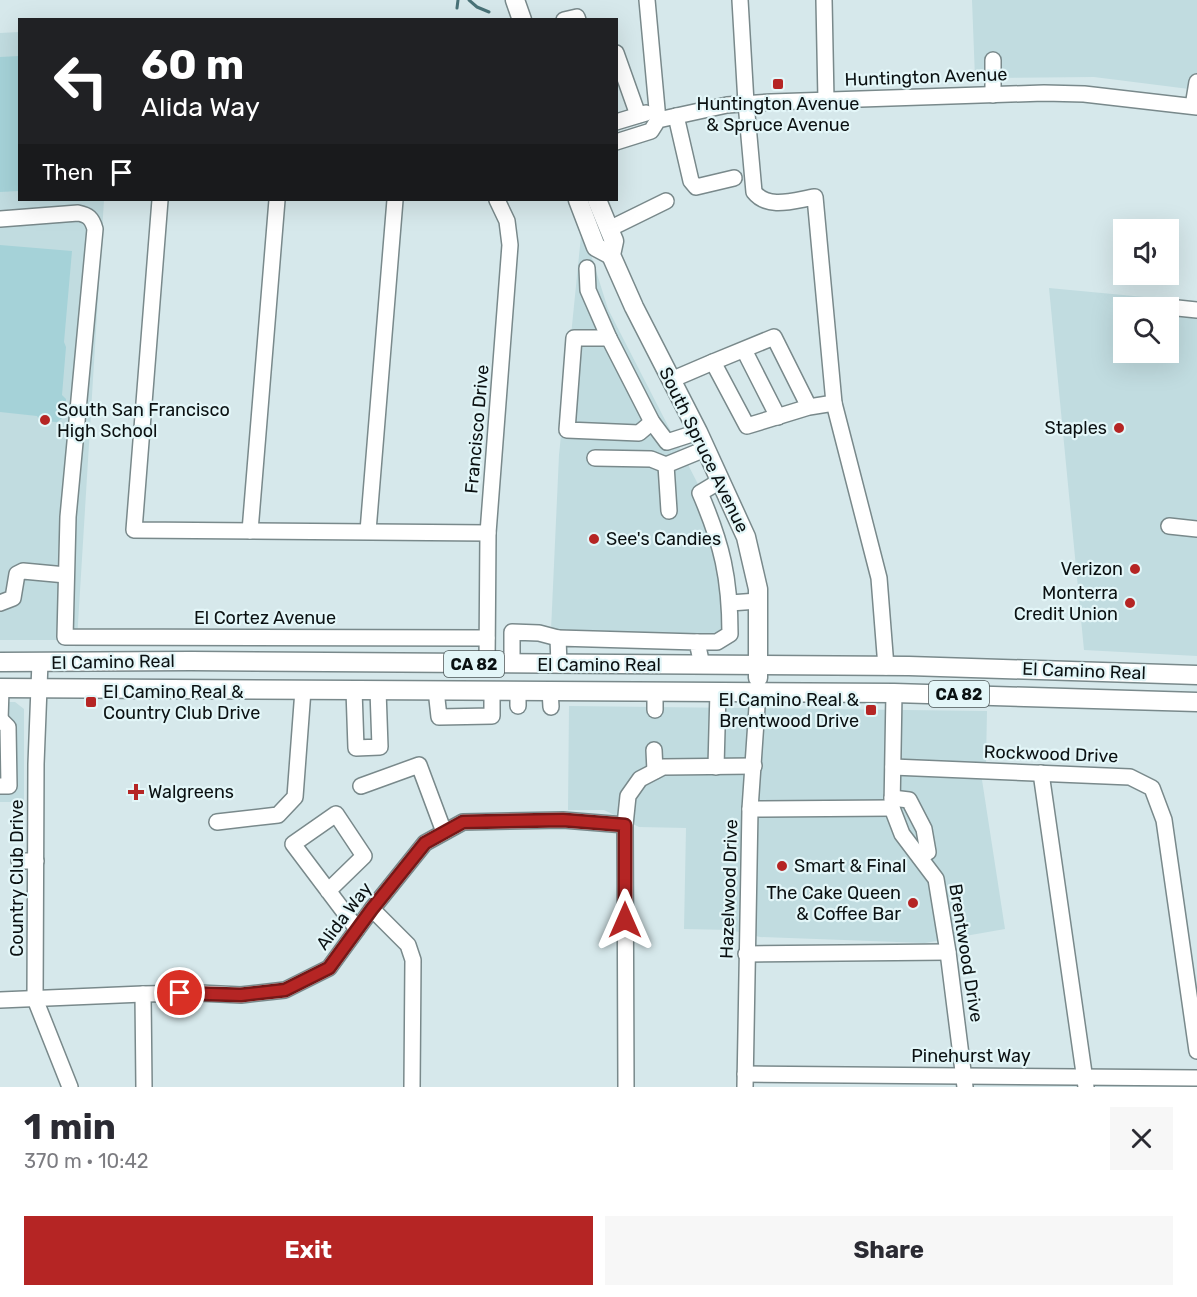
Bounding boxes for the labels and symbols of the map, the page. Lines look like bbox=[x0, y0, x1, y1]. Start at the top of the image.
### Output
street label: Huntington Avenue bbox=[844, 63, 1008, 91]
marker: Huntington Avenue & Spruce Avenue bbox=[771, 77, 785, 91]
place label: Huntington Avenue & Spruce Avenue bbox=[697, 93, 859, 136]
street label: Francisco Drive bbox=[460, 364, 494, 494]
street label: South Spruce Avenue bbox=[654, 364, 754, 536]
place label: South San Francisco High School bbox=[57, 399, 230, 442]
marker: South San Francisco High School bbox=[38, 413, 52, 427]
place label: Staples bbox=[1044, 417, 1107, 439]
marker: Staples bbox=[1112, 421, 1126, 435]
place label: See's Candies bbox=[606, 528, 721, 550]
marker: See's Candies bbox=[587, 532, 601, 546]
place label: Verizon bbox=[1061, 558, 1123, 580]
marker: Verizon bbox=[1128, 562, 1142, 576]
place label: Monterra Credit Union bbox=[1014, 582, 1118, 625]
marker: Monterra Credit Union bbox=[1123, 596, 1137, 610]
street label: El Cortez Avenue bbox=[194, 607, 336, 629]
street label: El Camino Real bbox=[51, 650, 175, 674]
road number: CA 82 bbox=[444, 651, 504, 677]
street label: El Camino Real bbox=[537, 654, 661, 676]
street label: El Camino Real bbox=[1022, 658, 1146, 684]
place label: El Camino Real & Country Club Drive bbox=[103, 681, 260, 724]
road number: CA 82 bbox=[929, 681, 989, 707]
place label: El Camino Real & Brentwood Drive bbox=[718, 689, 859, 732]
marker: El Camino Real & Country Club Drive bbox=[84, 695, 98, 709]
marker: El Camino Real & Brentwood Drive bbox=[864, 703, 878, 717]
street label: Rockwood Drive bbox=[983, 741, 1119, 767]
place label: Walgreens bbox=[148, 781, 234, 803]
marker: Walgreens bbox=[129, 785, 143, 799]
street label: Country Club Drive bbox=[6, 799, 28, 957]
street label: Hazelwood Drive bbox=[716, 819, 742, 959]
place label: Smart & Final bbox=[794, 855, 906, 877]
marker: Smart & Final bbox=[775, 859, 789, 873]
street label: Alida Way bbox=[311, 878, 377, 954]
place label: The Cake Queen & Coffee Bar bbox=[766, 882, 901, 925]
street label: Brentwood Drive bbox=[944, 882, 988, 1024]
position arrow bbox=[593, 888, 657, 952]
marker: The Cake Queen & Coffee Bar bbox=[906, 896, 920, 910]
pin bbox=[154, 967, 205, 1018]
street label: Pinehurst Way bbox=[911, 1045, 1031, 1067]

